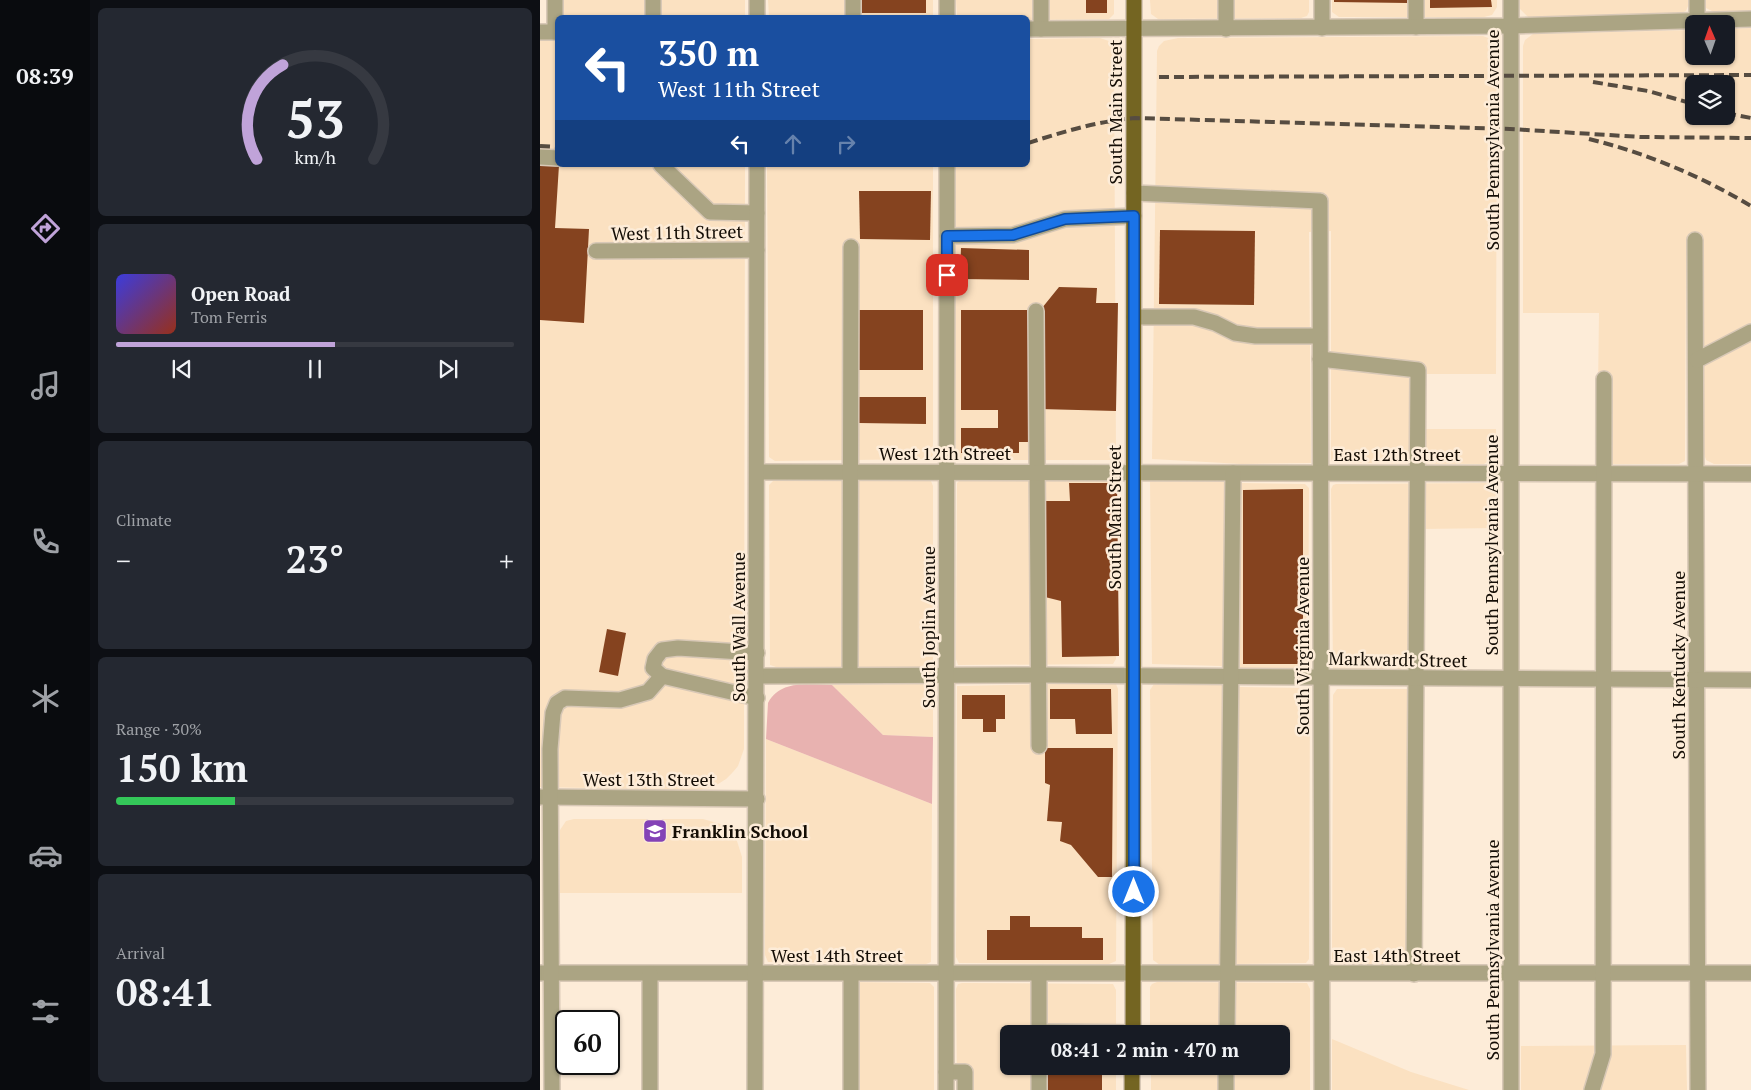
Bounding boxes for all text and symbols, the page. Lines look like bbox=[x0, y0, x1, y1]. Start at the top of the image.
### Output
north arrow bbox=[1685, 15, 1735, 65]
map controls bbox=[1685, 15, 1735, 125]
text: 350 m bbox=[658, 30, 759, 76]
street label: South Pennsylvania Avenue bbox=[1480, 30, 1504, 250]
icon: left bbox=[575, 35, 640, 100]
street label: South Main Street bbox=[1103, 39, 1127, 184]
text: 08:39 bbox=[16, 61, 74, 90]
text: West 11th Street bbox=[658, 74, 820, 103]
button: layers bbox=[1685, 75, 1735, 125]
text: 53 bbox=[286, 84, 344, 153]
icon: left bbox=[726, 130, 754, 158]
icon: ahead bbox=[779, 130, 807, 158]
icon: right bbox=[832, 130, 860, 158]
text: km/h bbox=[294, 145, 336, 169]
icon: directions bbox=[28, 211, 63, 246]
street label: West 11th Street bbox=[611, 219, 744, 245]
pin bbox=[926, 254, 968, 296]
icon: arrive bbox=[933, 261, 961, 289]
text: Open Road bbox=[191, 281, 291, 306]
text: Tom Ferris bbox=[191, 306, 267, 328]
icon: previous bbox=[168, 355, 196, 383]
icon: pause bbox=[301, 355, 329, 383]
icon: next bbox=[434, 355, 462, 383]
icon: music bbox=[28, 368, 63, 403]
street label: South Pennsylvania Avenue bbox=[1479, 435, 1503, 655]
street label: West 12th Street bbox=[879, 441, 1012, 465]
street label: East 12th Street bbox=[1333, 442, 1461, 466]
street label: South Main Street bbox=[1102, 444, 1126, 589]
text: Climate bbox=[116, 509, 172, 531]
icon: phone bbox=[28, 524, 63, 559]
text: 23° bbox=[286, 534, 344, 584]
text: − bbox=[116, 542, 131, 579]
text: + bbox=[499, 542, 514, 579]
street label: South Joplin Avenue bbox=[916, 546, 940, 708]
street label: South Wall Avenue bbox=[726, 552, 750, 702]
street label: South Virginia Avenue bbox=[1290, 557, 1314, 735]
street label: South Kentucky Avenue bbox=[1666, 571, 1690, 759]
street label: Markwardt Street bbox=[1328, 646, 1468, 672]
icon: climate bbox=[28, 681, 63, 716]
text: Range · 30% bbox=[116, 718, 202, 740]
text: 150 km bbox=[116, 743, 248, 793]
street label: West 13th Street bbox=[583, 767, 716, 791]
school or university icon: Franklin School bbox=[642, 818, 668, 844]
place label: Franklin School bbox=[672, 819, 808, 843]
icon: car bbox=[28, 838, 63, 873]
street label: South Pennsylvania Avenue bbox=[1480, 840, 1504, 1060]
position arrow bbox=[1107, 865, 1159, 917]
text: Arrival bbox=[116, 942, 165, 964]
street label: West 14th Street bbox=[771, 943, 904, 967]
street label: East 14th Street bbox=[1333, 943, 1461, 967]
text: 08:41 bbox=[116, 967, 215, 1017]
icon: filters bbox=[28, 994, 63, 1029]
speed limit sign: 60 bbox=[555, 1010, 620, 1075]
text: 08:41 · 2 min · 470 m bbox=[1051, 1037, 1239, 1062]

